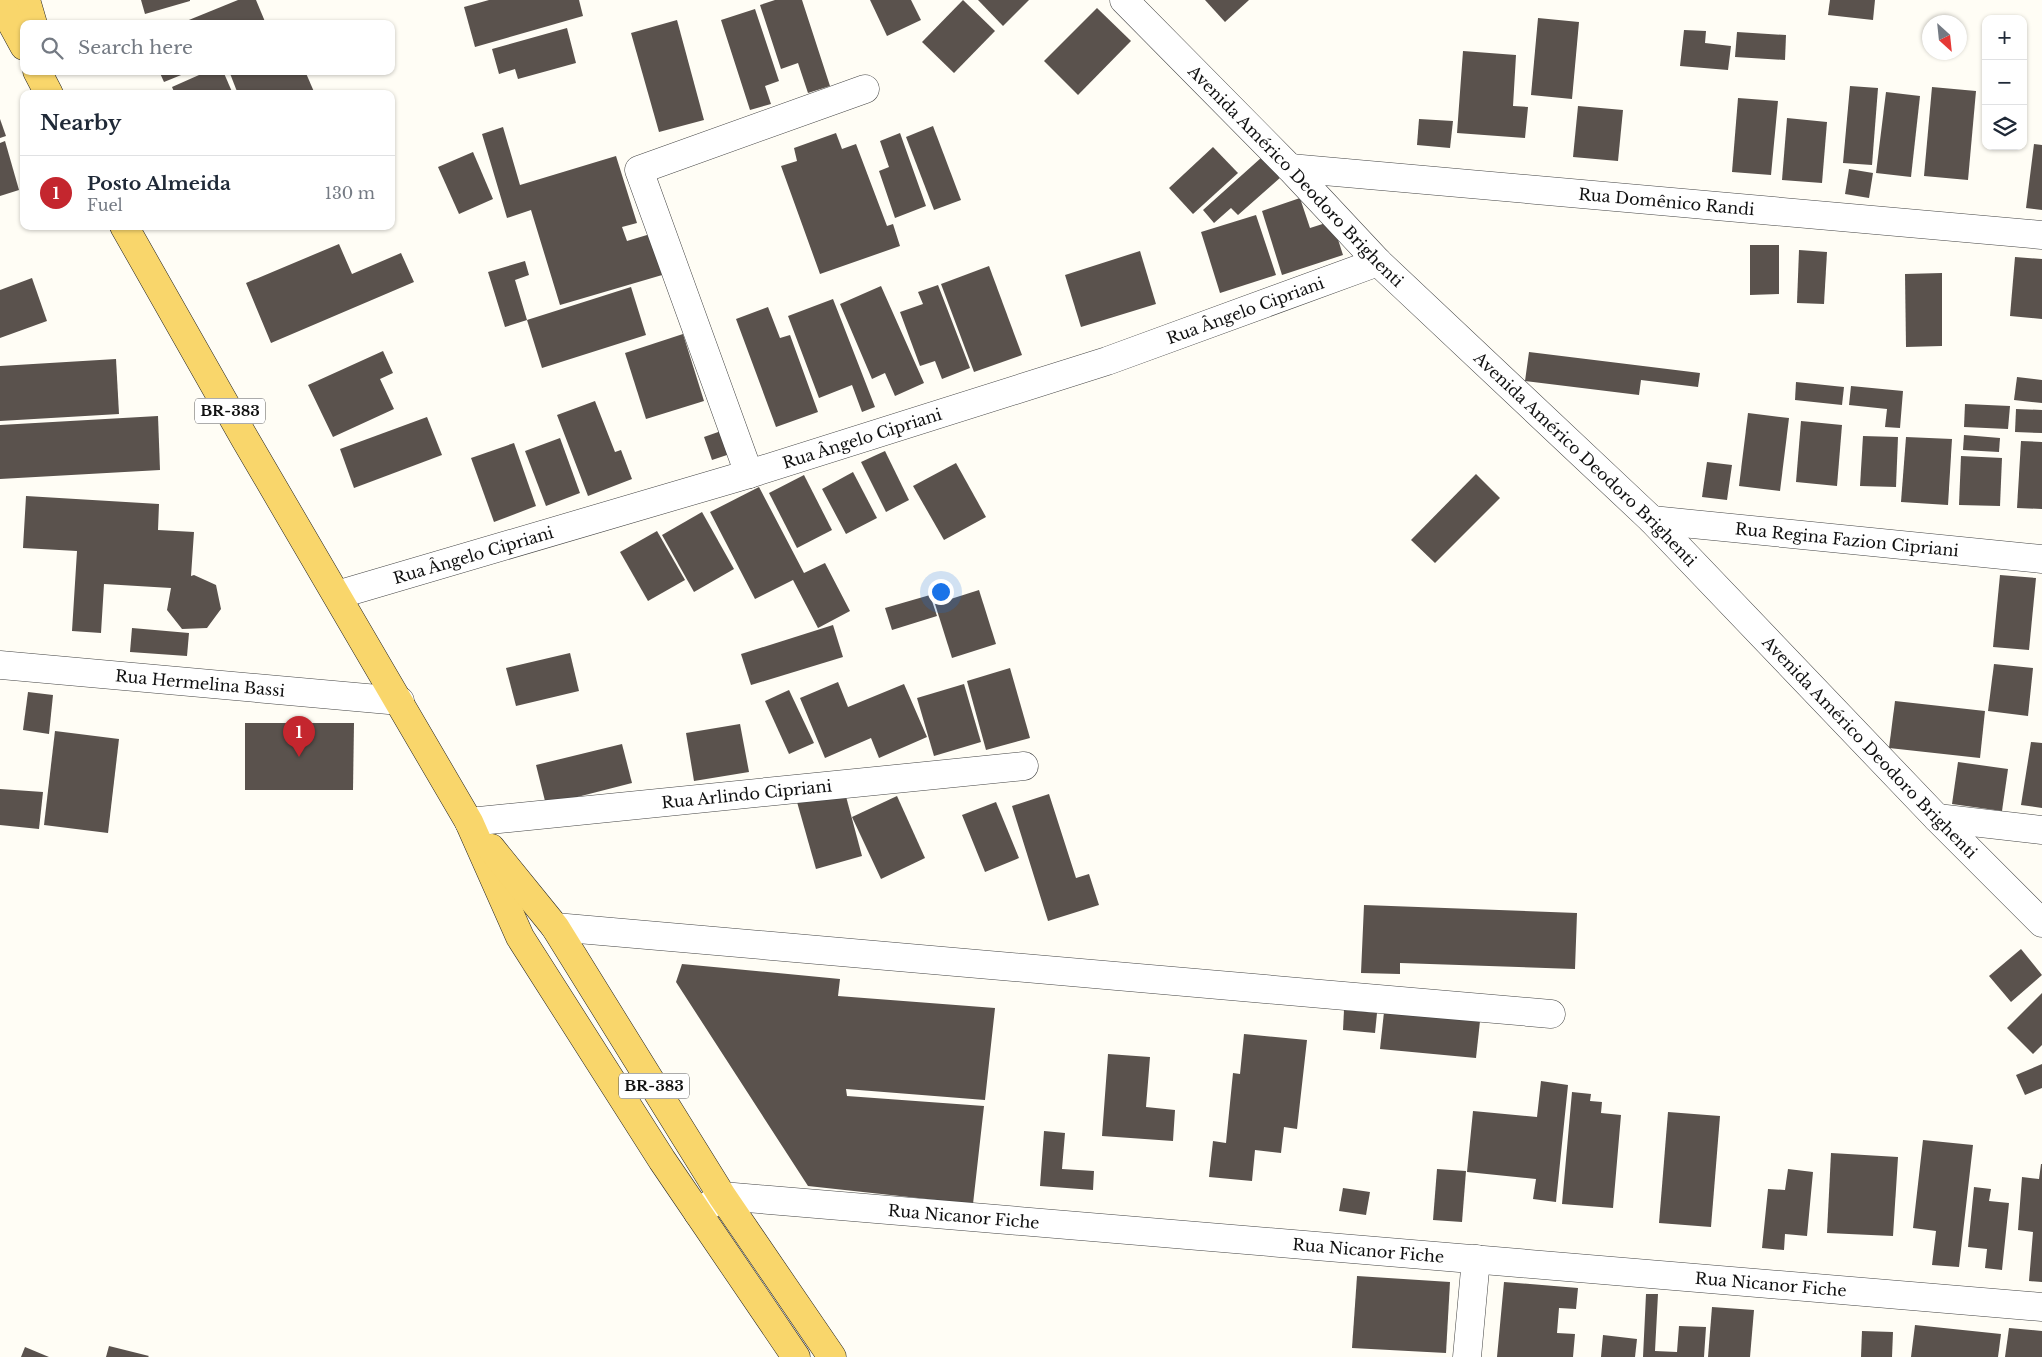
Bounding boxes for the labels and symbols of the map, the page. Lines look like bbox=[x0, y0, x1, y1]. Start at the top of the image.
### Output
north arrow bbox=[1922, 15, 1967, 60]
street label: Avenida Américo Deodoro Brighenti bbox=[1183, 60, 1408, 291]
street label: Rua Domênico Randi bbox=[1578, 184, 1756, 219]
street label: Rua Ângelo Cipriani bbox=[1164, 272, 1327, 348]
street label: Avenida Américo Deodoro Brighenti bbox=[1469, 347, 1701, 571]
road number: BR-383 bbox=[195, 398, 265, 424]
street label: Rua Ângelo Cipriani bbox=[780, 404, 945, 473]
street label: Rua Regina Fazion Cipriani bbox=[1734, 518, 1960, 561]
street label: Rua Ângelo Cipriani bbox=[391, 522, 556, 588]
your location bbox=[928, 579, 954, 605]
street label: Avenida Américo Deodoro Brighenti bbox=[1758, 631, 1982, 863]
street label: Rua Hermelina Bassi bbox=[114, 665, 286, 701]
pin: 1 bbox=[283, 716, 315, 757]
street label: Rua Arlindo Cipriani bbox=[660, 775, 833, 813]
road number: BR-383 bbox=[619, 1074, 689, 1098]
street label: Rua Nicanor Fiche bbox=[887, 1200, 1040, 1233]
street label: Rua Nicanor Fiche bbox=[1292, 1234, 1445, 1267]
street label: Rua Nicanor Fiche bbox=[1694, 1268, 1848, 1301]

